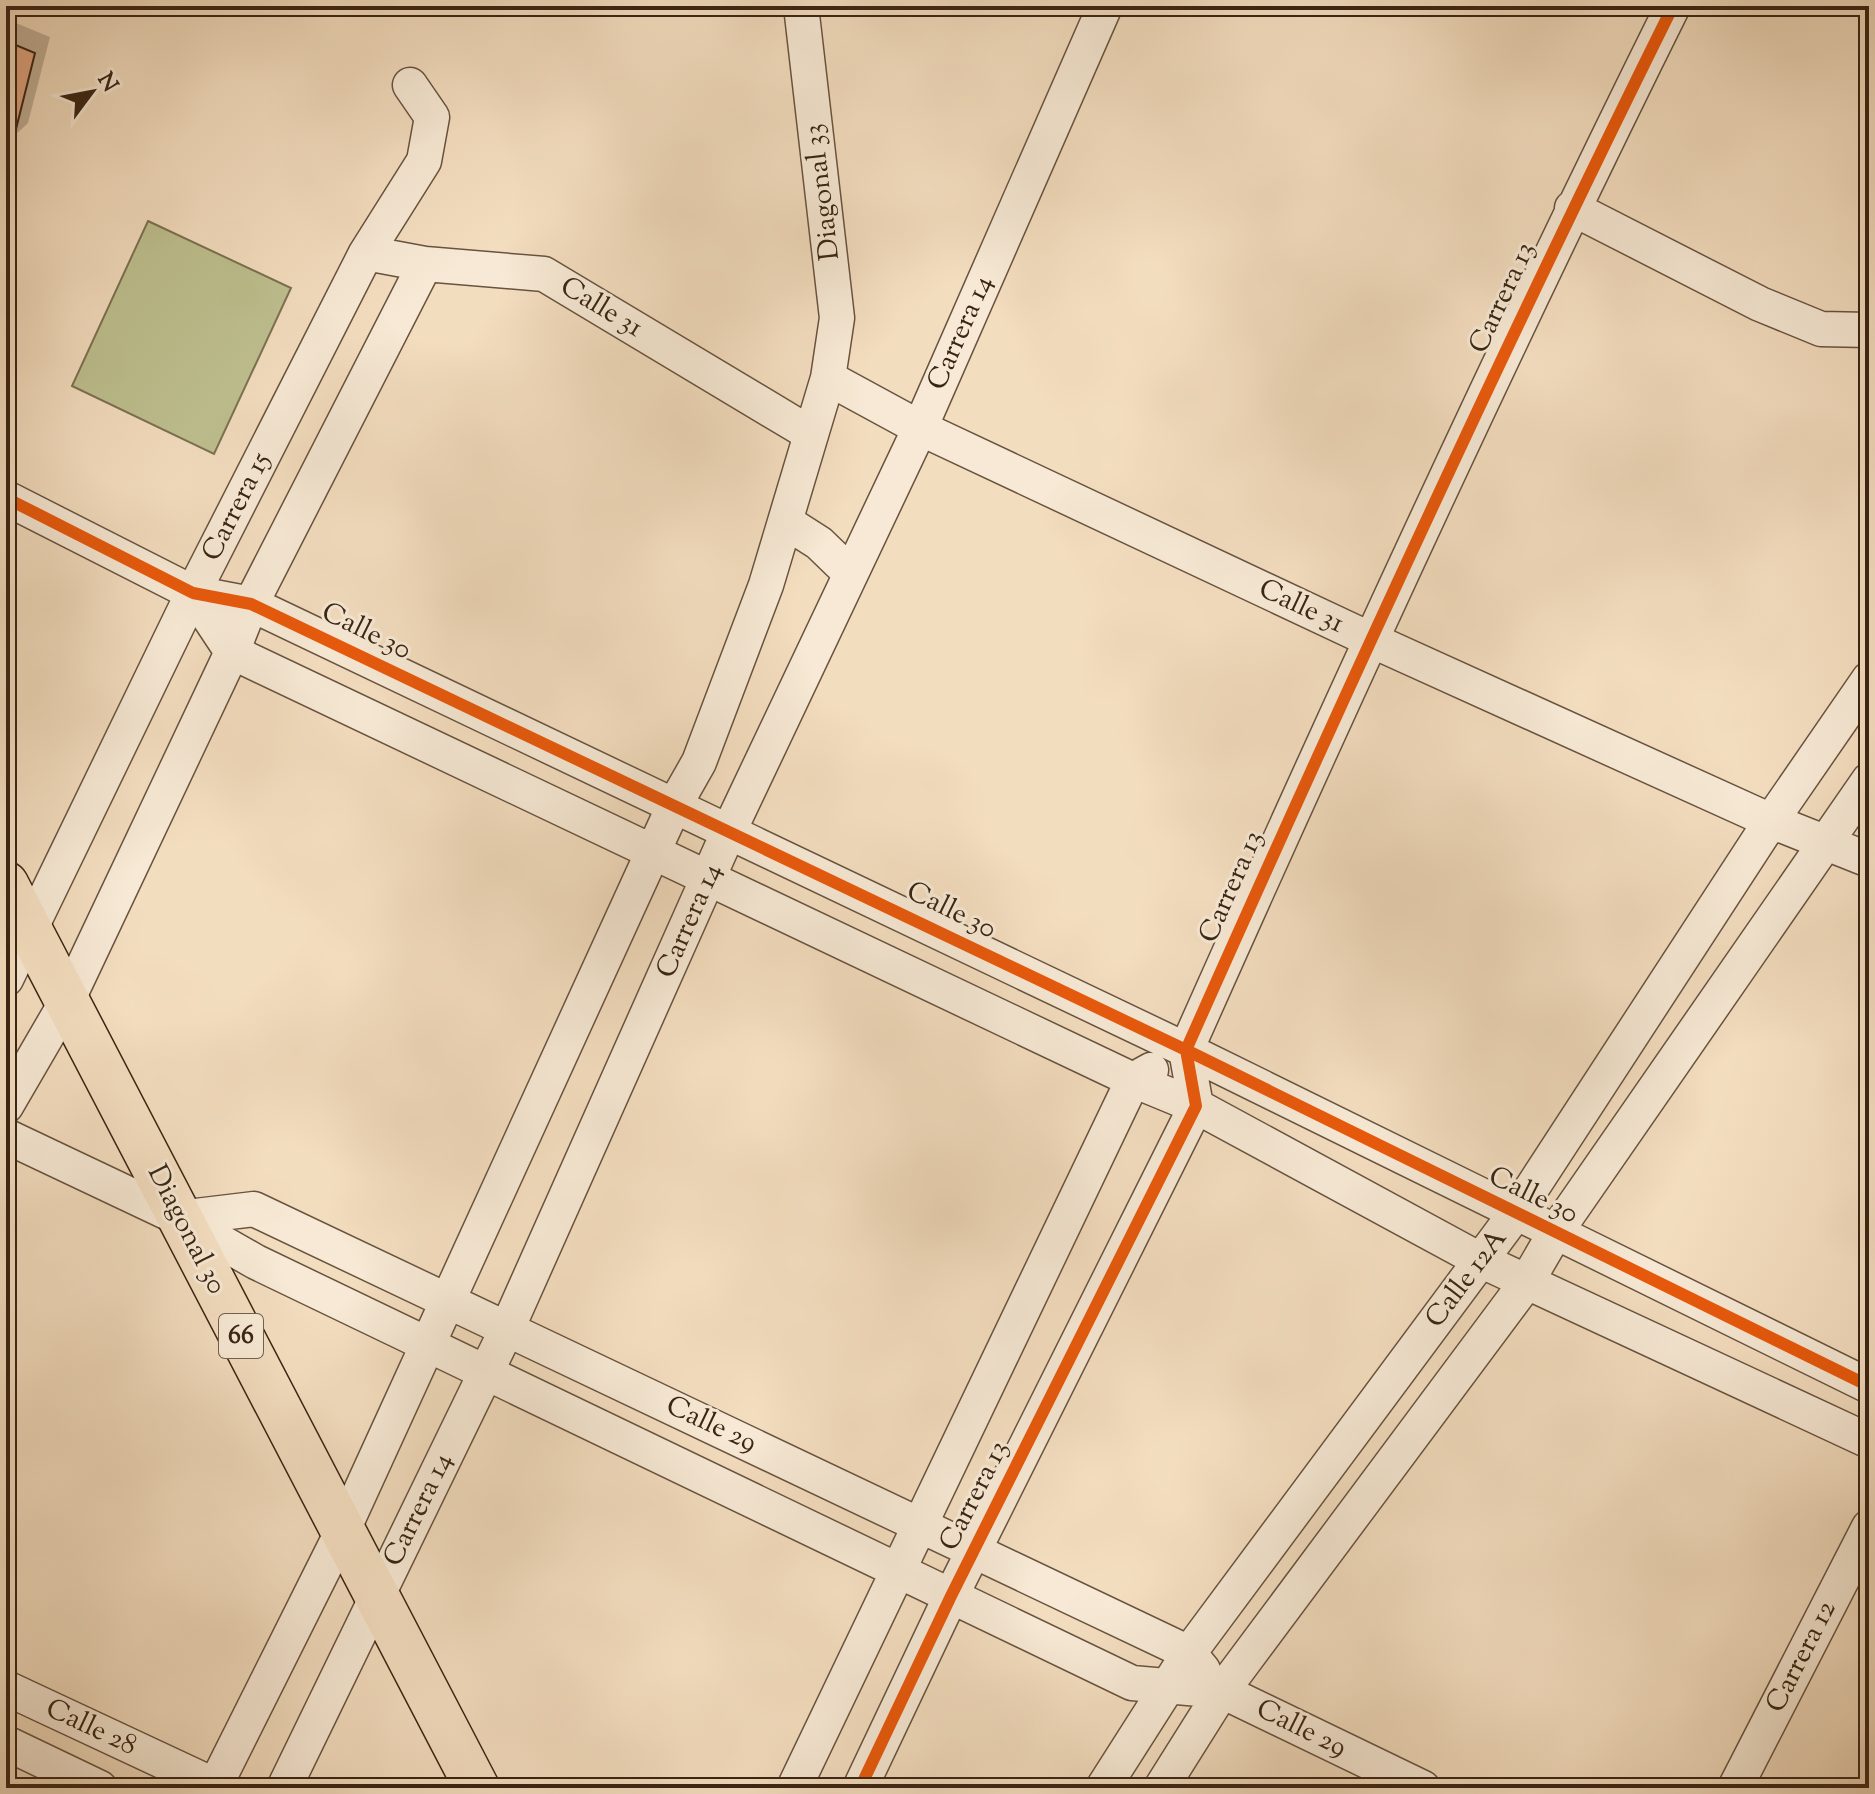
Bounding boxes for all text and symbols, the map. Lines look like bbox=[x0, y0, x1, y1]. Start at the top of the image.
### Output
north arrow bbox=[52, 52, 132, 132]
text: N bbox=[88, 67, 125, 99]
street label: Diagonal 33 bbox=[795, 121, 851, 263]
street label: Carrera 13 bbox=[1460, 236, 1546, 360]
street label: Calle 31 bbox=[552, 268, 650, 348]
street label: Carrera 14 bbox=[918, 269, 1004, 397]
street label: Carrera 15 bbox=[193, 445, 282, 568]
street label: Calle 31 bbox=[1252, 570, 1350, 644]
street label: Calle 30 bbox=[314, 593, 418, 671]
street label: Carrera 13 bbox=[1190, 825, 1274, 949]
street label: Carrera 14 bbox=[647, 857, 733, 985]
street label: Calle 30 bbox=[899, 872, 1003, 950]
street label: Calle 30 bbox=[1481, 1157, 1585, 1235]
street label: Diagonal 30 bbox=[136, 1158, 236, 1302]
street label: Calle 12A bbox=[1416, 1221, 1518, 1337]
road number: 66 bbox=[219, 1314, 263, 1358]
street label: Calle 29 bbox=[659, 1387, 763, 1463]
street label: Carrera 13 bbox=[930, 1434, 1020, 1558]
street label: Carrera 14 bbox=[374, 1447, 464, 1573]
street label: Carrera 12 bbox=[1757, 1594, 1847, 1720]
street label: Calle 28 bbox=[39, 1689, 143, 1767]
street label: Calle 29 bbox=[1249, 1690, 1353, 1768]

